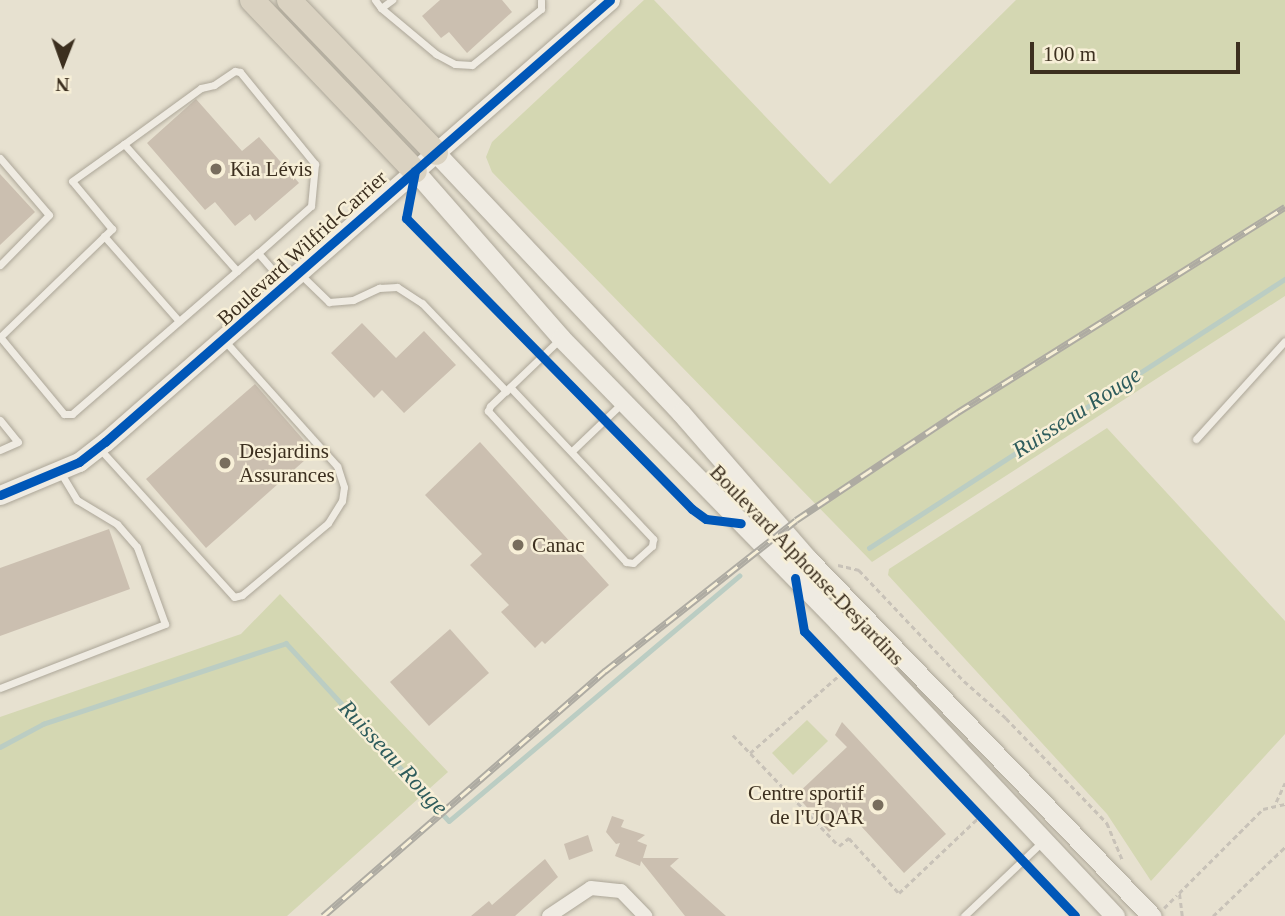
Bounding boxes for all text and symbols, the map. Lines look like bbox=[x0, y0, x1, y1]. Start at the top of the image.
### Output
north arrow bbox=[28, 28, 98, 98]
scale bar bbox=[1033, 28, 1243, 72]
text: 100 m bbox=[1043, 42, 1096, 66]
text: N bbox=[56, 74, 70, 95]
place label: Kia Lévis bbox=[230, 156, 312, 182]
marker: Kia Lévis bbox=[208, 161, 224, 177]
street label: Boulevard Wilfrid-Carrier bbox=[212, 165, 392, 331]
water label: Ruisseau Rouge bbox=[1008, 361, 1146, 465]
place label: Desjardins Assurances bbox=[239, 438, 335, 488]
marker: Desjardins Assurances bbox=[217, 455, 233, 471]
street label: Boulevard Alphonse-Desjardins bbox=[704, 459, 910, 671]
place label: Canac bbox=[532, 532, 584, 558]
marker: Canac bbox=[510, 537, 526, 553]
water label: Ruisseau Rouge bbox=[333, 695, 453, 821]
place label: Centre sportif de l'UQAR bbox=[748, 780, 864, 830]
marker: Centre sportif de l'UQAR bbox=[870, 797, 886, 813]

